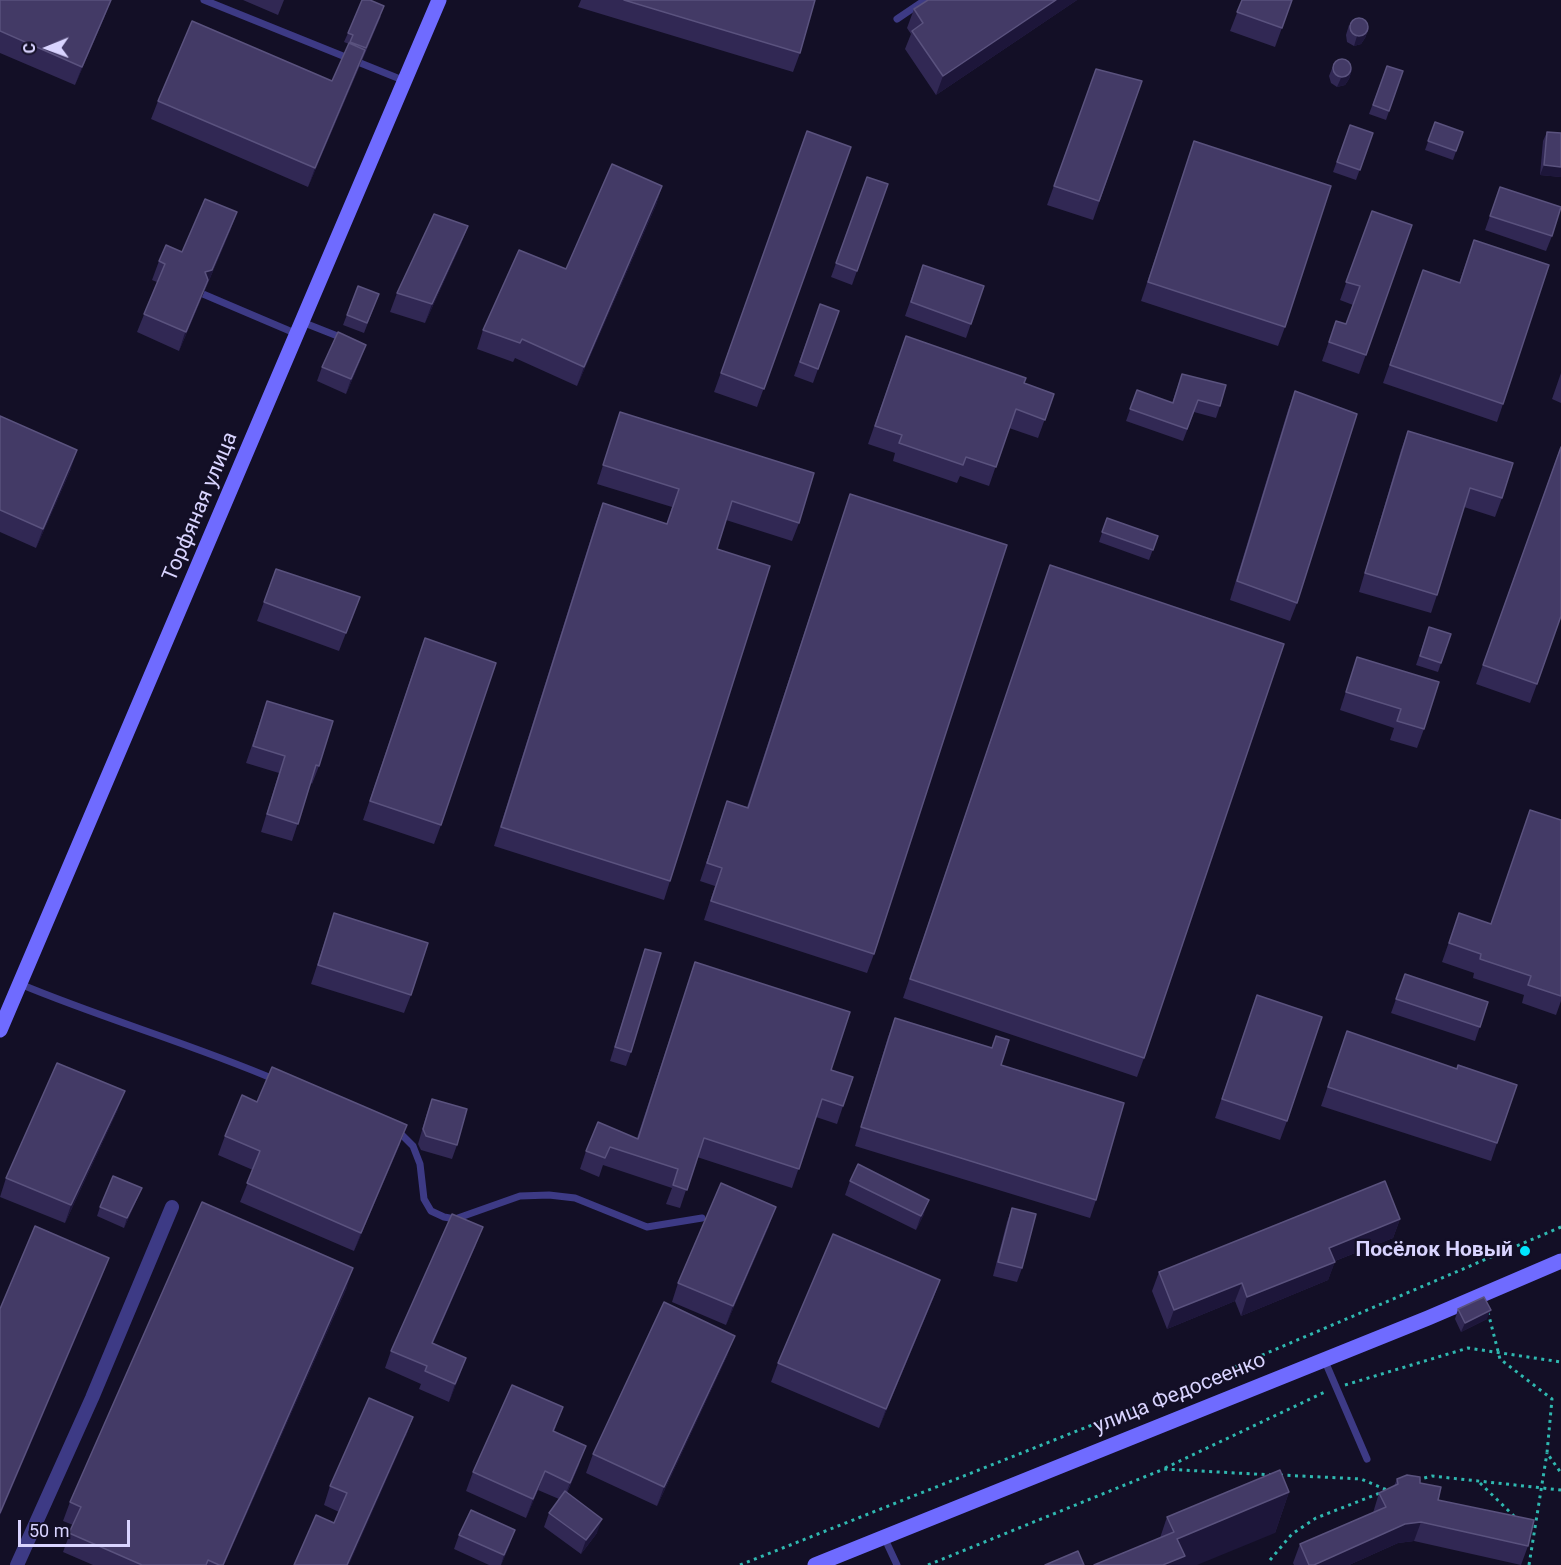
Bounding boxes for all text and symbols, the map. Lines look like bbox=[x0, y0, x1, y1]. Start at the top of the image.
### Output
north arrow bbox=[18, 18, 78, 78]
text: С bbox=[20, 43, 39, 54]
street label: Торфяная улица bbox=[158, 428, 244, 586]
place label: Посёлок Новый bbox=[1355, 1238, 1513, 1264]
marker: Посёлок Новый bbox=[1518, 1244, 1532, 1258]
street label: улица Федосеенко bbox=[1090, 1348, 1270, 1440]
scale bar bbox=[21, 1508, 134, 1546]
text: 50 m bbox=[29, 1520, 69, 1541]

